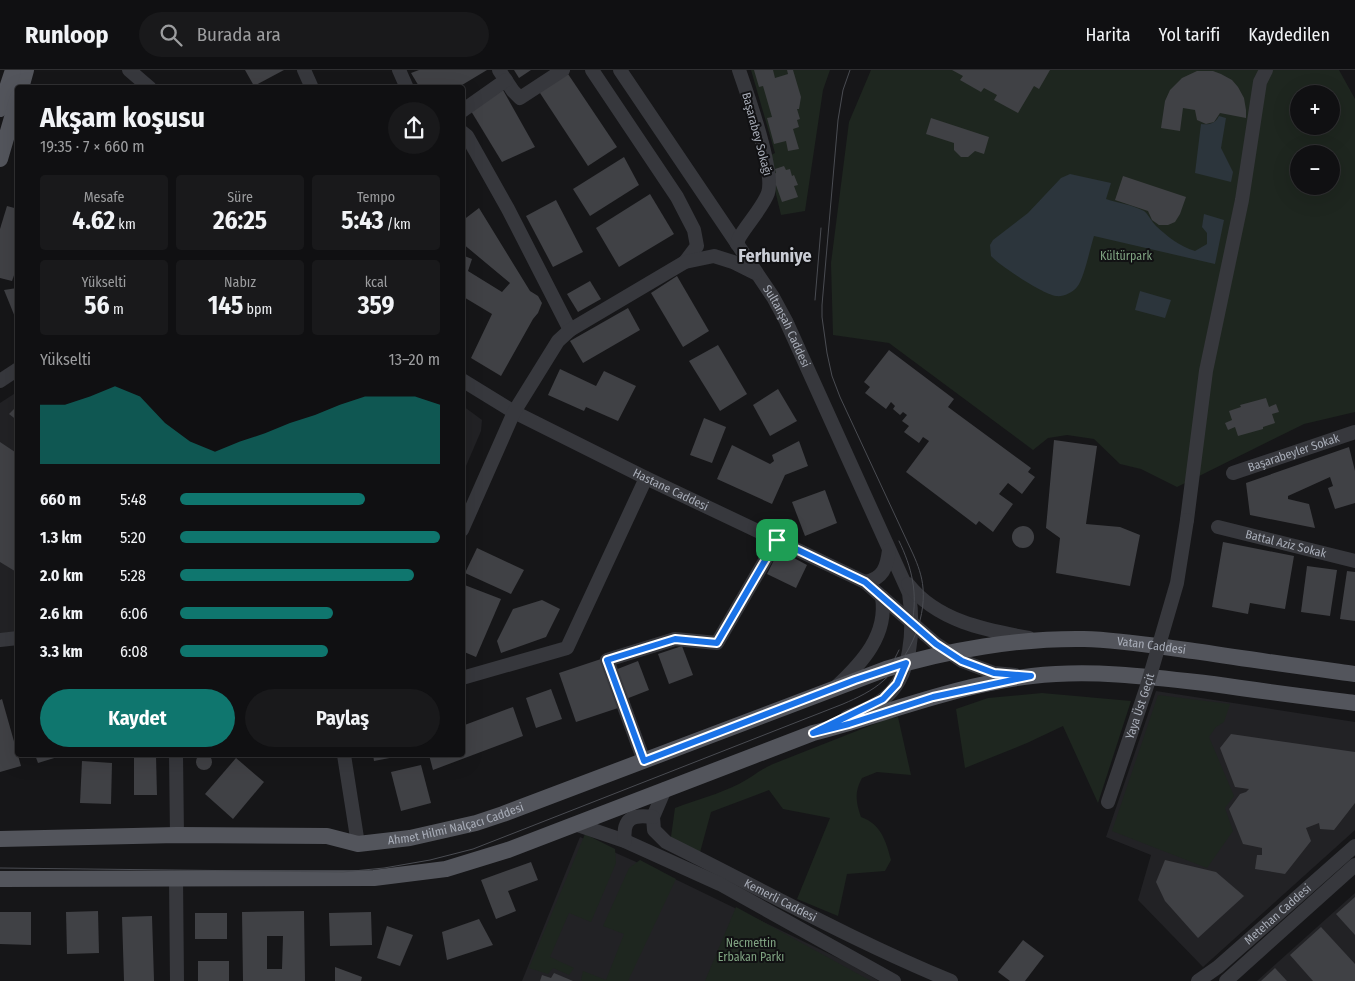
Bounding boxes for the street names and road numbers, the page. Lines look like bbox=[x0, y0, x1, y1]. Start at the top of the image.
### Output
street label: Başarabey Sokağı bbox=[739, 91, 775, 177]
street label: Sultanşah Caddesi bbox=[760, 282, 813, 370]
street label: Başarabeyler Sokak bbox=[1246, 431, 1342, 475]
street label: Hastane Caddesi bbox=[631, 466, 711, 514]
street label: Battal Aziz Sokak bbox=[1244, 527, 1328, 561]
street label: Vatan Caddesi bbox=[1116, 634, 1187, 657]
street label: Yaya Üst Geçit bbox=[1123, 672, 1157, 741]
street label: Ahmet Hilmi Nalçacı Caddesi bbox=[387, 800, 526, 848]
street label: Kemerli Caddesi bbox=[742, 876, 819, 925]
street label: Metehan Caddesi bbox=[1241, 881, 1314, 947]

